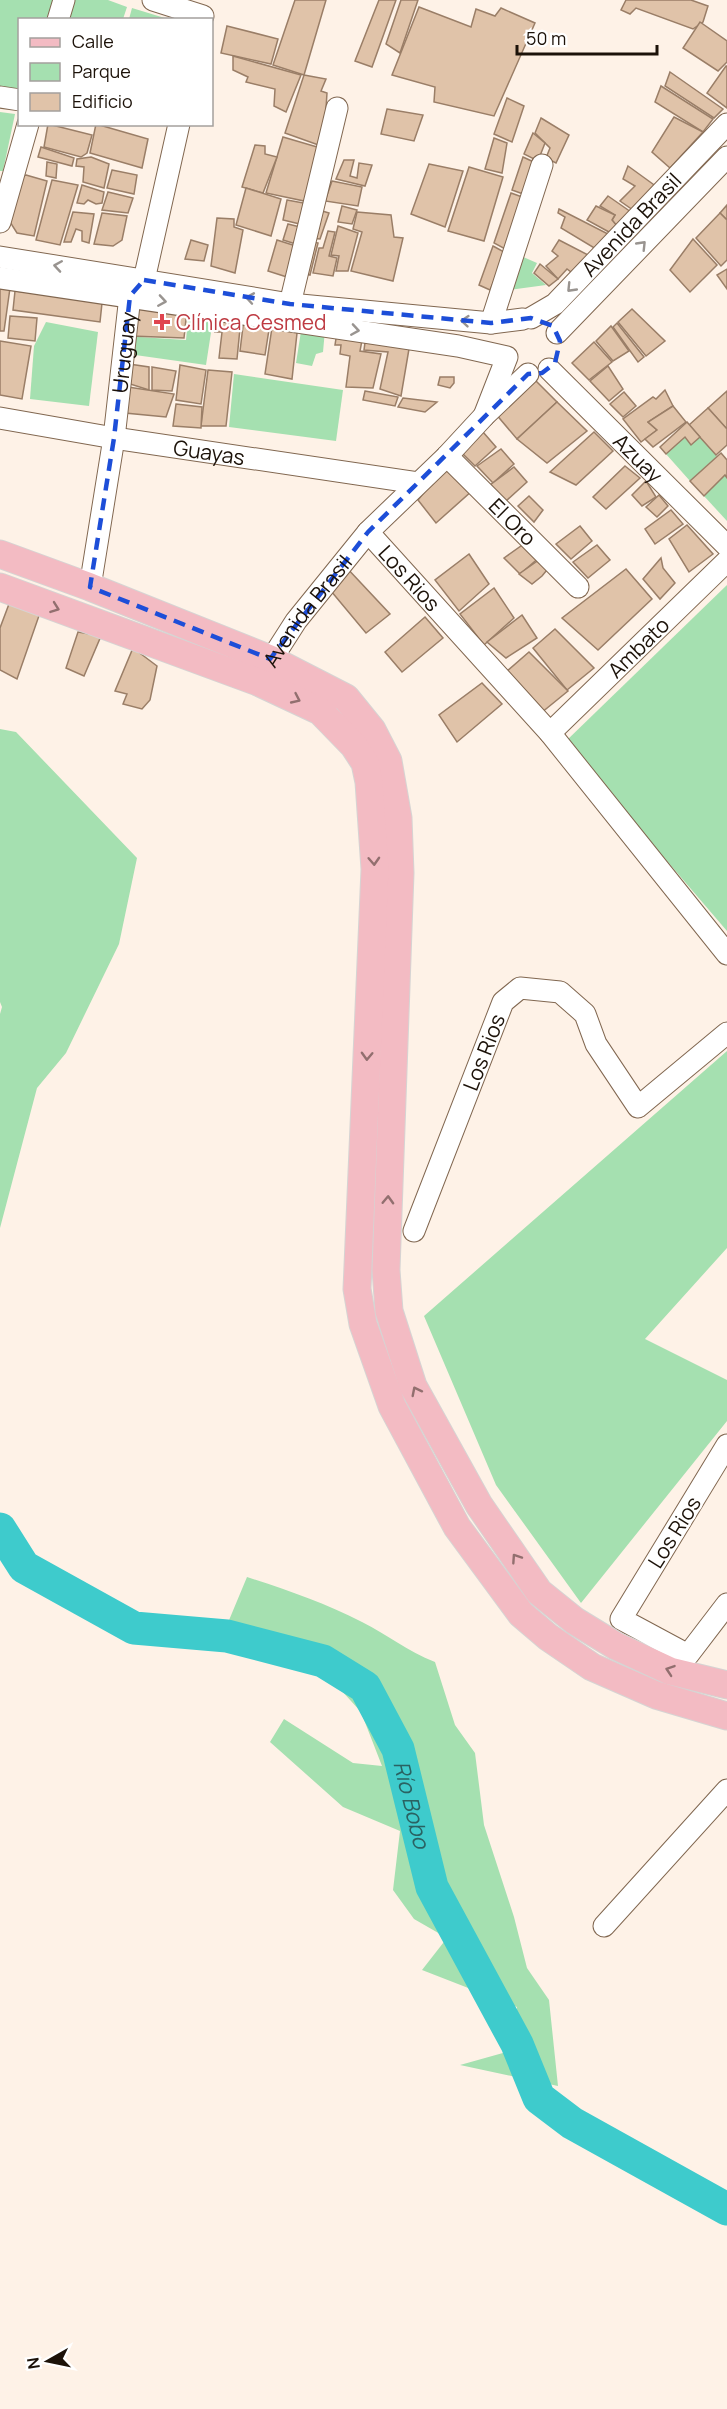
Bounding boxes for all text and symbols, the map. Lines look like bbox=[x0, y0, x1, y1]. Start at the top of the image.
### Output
legend bbox=[18, 18, 213, 126]
scale bar bbox=[517, 18, 656, 56]
text: 50 m bbox=[526, 26, 566, 50]
text: Calle bbox=[72, 29, 114, 53]
text: Parque bbox=[72, 59, 131, 83]
text: Edificio bbox=[72, 89, 133, 113]
street label: Avenida Brasil bbox=[575, 167, 687, 282]
one-way arrow bbox=[634, 242, 645, 253]
one-way arrow bbox=[53, 261, 62, 273]
one-way arrow bbox=[567, 281, 578, 292]
one-way arrow bbox=[245, 292, 255, 304]
one-way arrow bbox=[157, 294, 167, 306]
place label: Clínica Cesmed bbox=[176, 308, 326, 336]
street label: Uruguay bbox=[105, 310, 142, 395]
marker: Clínica Cesmed bbox=[153, 313, 171, 331]
one-way arrow bbox=[460, 315, 469, 328]
one-way arrow bbox=[349, 323, 359, 336]
street label: Azuay bbox=[608, 427, 669, 489]
street label: Guayas bbox=[172, 433, 247, 471]
street label: El Oro bbox=[483, 492, 542, 551]
street label: Los Rios bbox=[372, 539, 447, 617]
street label: Avenida Brasil bbox=[256, 549, 358, 672]
one-way arrow bbox=[49, 600, 60, 613]
street label: Ambato bbox=[601, 611, 675, 684]
one-way arrow bbox=[289, 692, 300, 704]
one-way arrow bbox=[368, 857, 381, 866]
street label: Los Rios bbox=[456, 1010, 511, 1094]
one-way arrow bbox=[361, 1052, 374, 1061]
one-way arrow bbox=[382, 1196, 395, 1205]
one-way arrow bbox=[412, 1386, 424, 1397]
street label: Los Rios bbox=[641, 1491, 707, 1573]
one-way arrow bbox=[512, 1554, 523, 1565]
one-way arrow bbox=[665, 1665, 676, 1678]
water label: Río Bobo bbox=[386, 1758, 437, 1853]
north arrow bbox=[18, 2331, 78, 2391]
text: N bbox=[21, 2356, 45, 2371]

